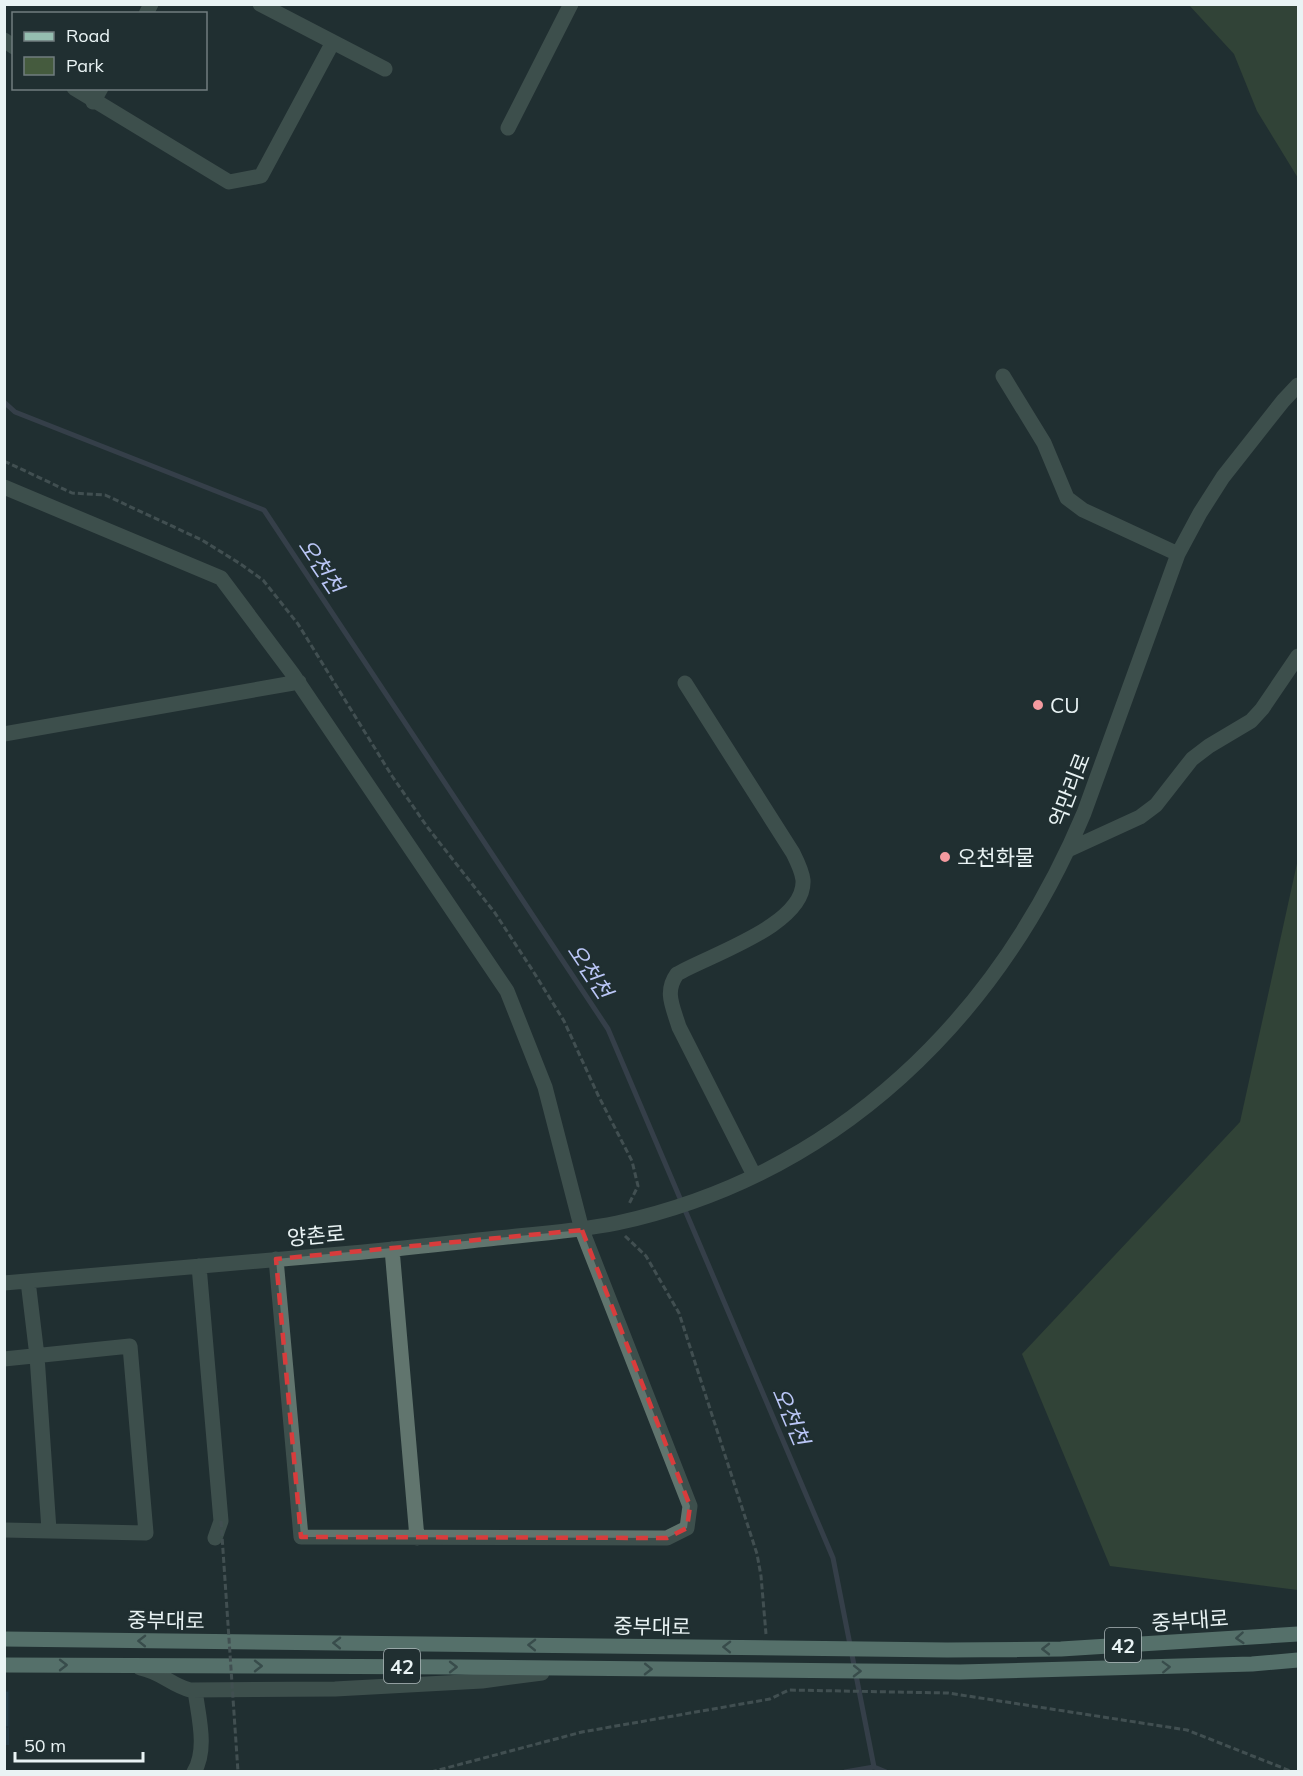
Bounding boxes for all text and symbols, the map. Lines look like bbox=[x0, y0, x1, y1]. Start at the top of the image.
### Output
legend bbox=[12, 12, 207, 90]
text: Road bbox=[66, 24, 110, 47]
text: Park bbox=[66, 54, 105, 77]
water label: 오천천 bbox=[292, 533, 351, 601]
place label: CU bbox=[1050, 692, 1080, 718]
marker: CU bbox=[1031, 698, 1045, 712]
street label: 억만리로 bbox=[1043, 749, 1095, 831]
place label: 오천화물 bbox=[957, 844, 1034, 870]
marker: 오천화물 bbox=[938, 850, 952, 864]
water label: 오천천 bbox=[561, 938, 620, 1006]
street label: 양촌로 bbox=[286, 1220, 346, 1250]
water label: 오천천 bbox=[766, 1383, 817, 1452]
street label: 중부대로 bbox=[1151, 1604, 1229, 1636]
street label: 중부대로 bbox=[127, 1606, 205, 1634]
street label: 중부대로 bbox=[613, 1612, 691, 1640]
road number: 42 bbox=[1105, 1628, 1141, 1662]
one-way arrow bbox=[1236, 1631, 1245, 1644]
one-way arrow bbox=[137, 1635, 146, 1647]
one-way arrow bbox=[332, 1637, 341, 1649]
one-way arrow bbox=[527, 1639, 536, 1651]
one-way arrow bbox=[722, 1641, 731, 1653]
one-way arrow bbox=[1041, 1643, 1050, 1655]
road number: 42 bbox=[384, 1649, 420, 1683]
one-way arrow bbox=[58, 1659, 67, 1671]
one-way arrow bbox=[253, 1660, 262, 1672]
one-way arrow bbox=[448, 1660, 457, 1673]
one-way arrow bbox=[1161, 1661, 1170, 1674]
one-way arrow bbox=[643, 1663, 652, 1675]
one-way arrow bbox=[853, 1665, 862, 1677]
scale bar bbox=[15, 1725, 142, 1763]
text: 50 m bbox=[24, 1734, 66, 1757]

